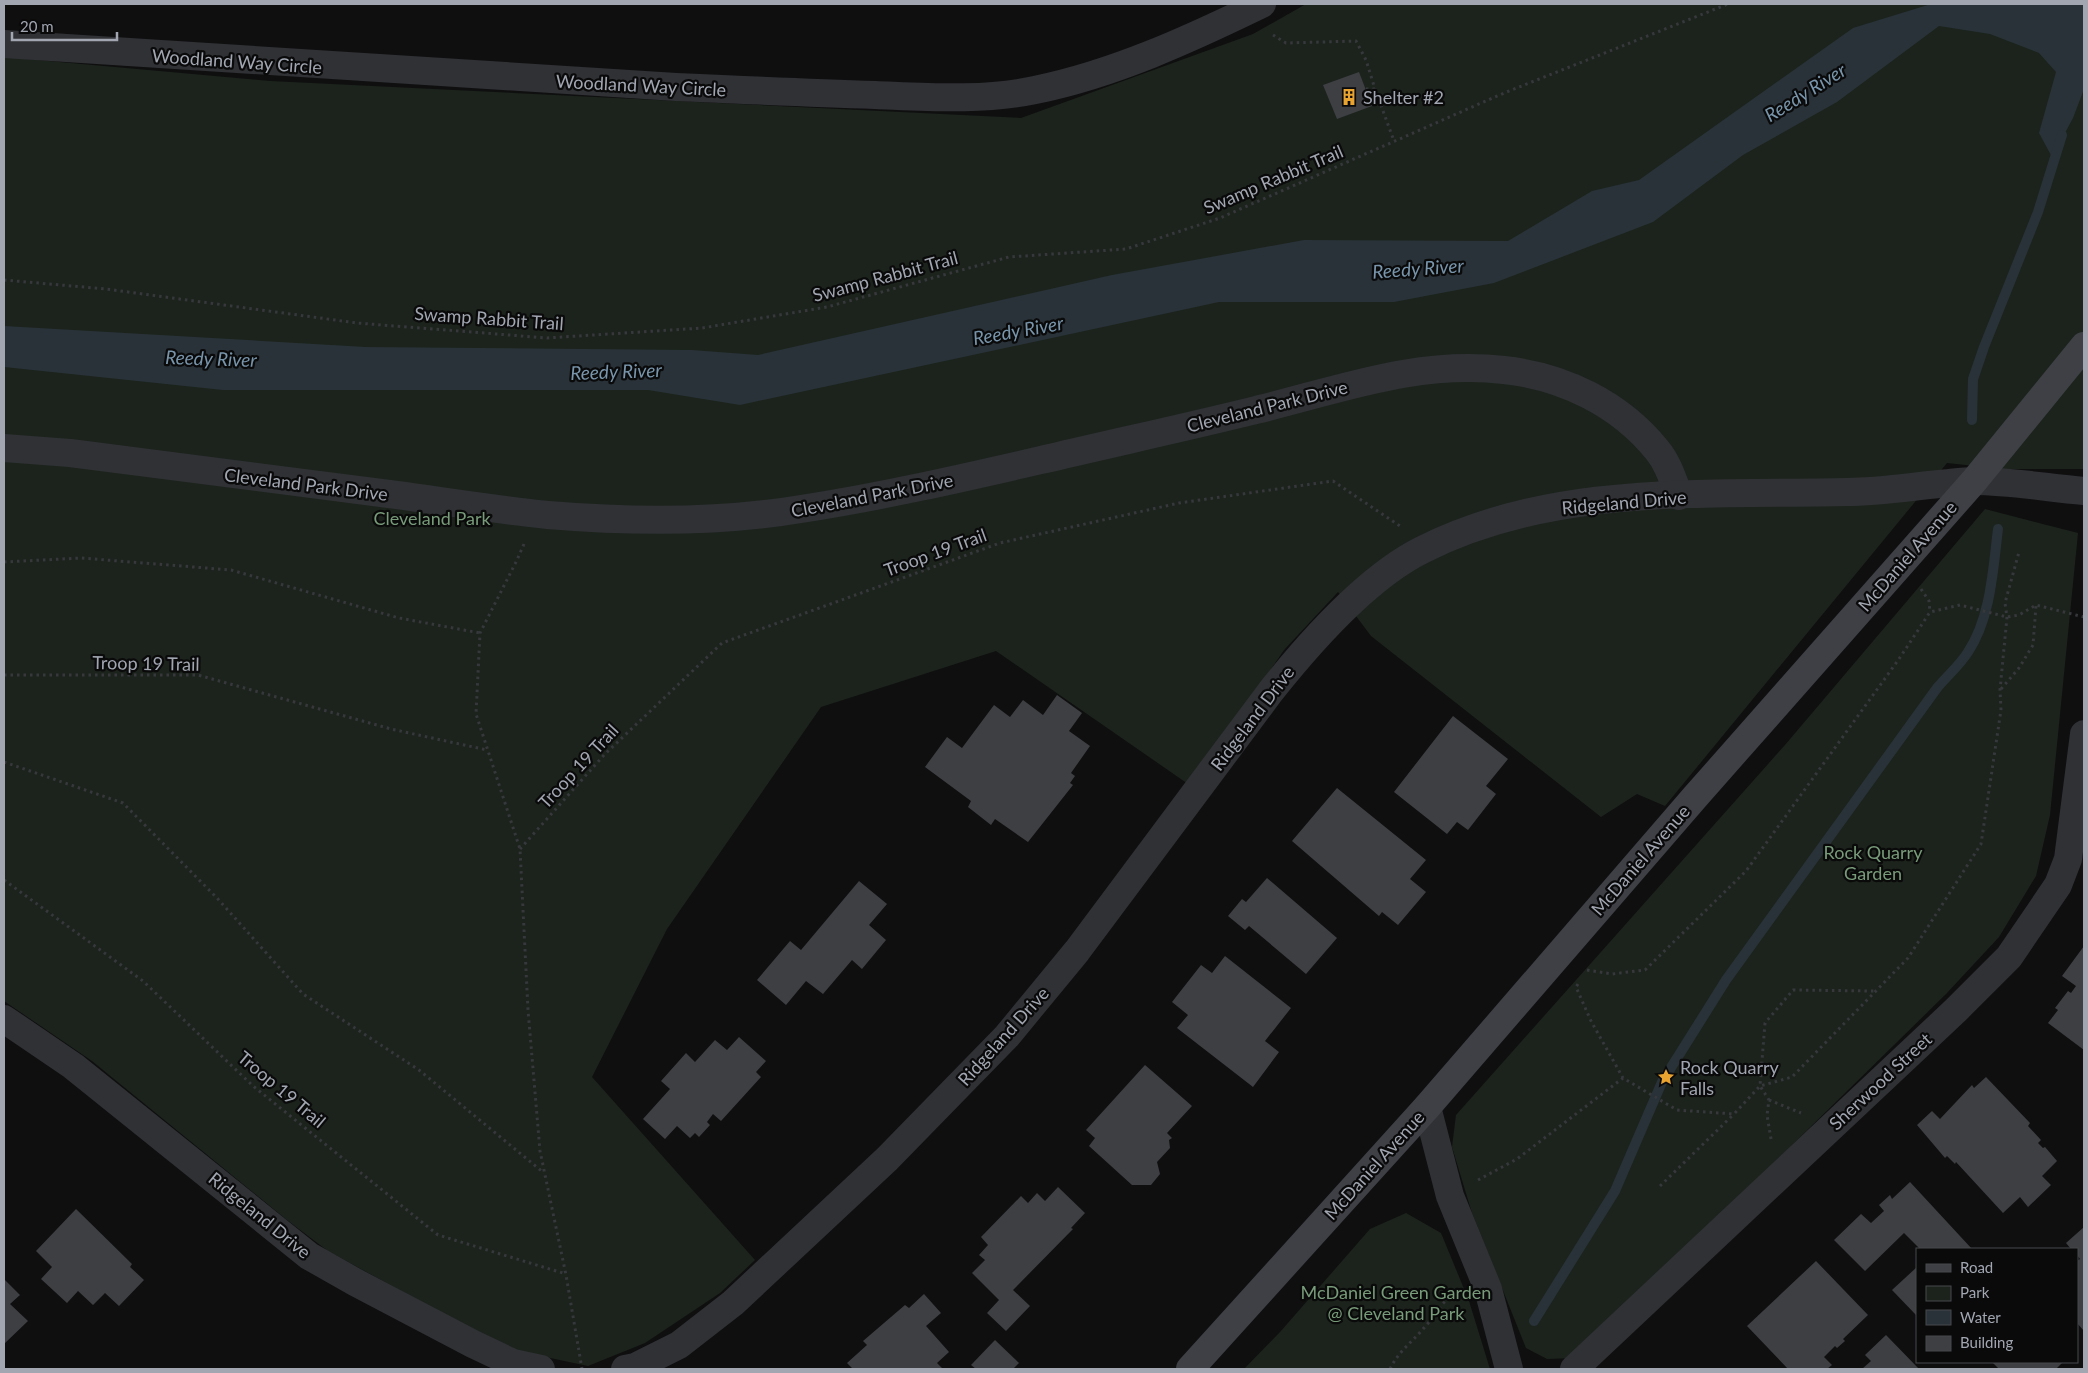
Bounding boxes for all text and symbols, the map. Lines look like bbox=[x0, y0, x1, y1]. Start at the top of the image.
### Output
scale bar bbox=[12, 10, 118, 42]
text: 20 m bbox=[20, 17, 54, 35]
street label: Woodland Way Circle bbox=[151, 44, 323, 78]
water label: Reedy River bbox=[1760, 58, 1850, 126]
street label: Woodland Way Circle bbox=[555, 70, 727, 100]
place label: Shelter #2 bbox=[1363, 86, 1444, 108]
building icon: Shelter #2 bbox=[1339, 87, 1359, 107]
street label: Swamp Rabbit Trail bbox=[1200, 140, 1346, 218]
street label: Swamp Rabbit Trail bbox=[810, 246, 960, 306]
water label: Reedy River bbox=[1371, 253, 1465, 283]
street label: Swamp Rabbit Trail bbox=[414, 302, 564, 334]
water label: Reedy River bbox=[971, 311, 1066, 349]
water label: Reedy River bbox=[165, 345, 258, 371]
water label: Reedy River bbox=[570, 358, 663, 384]
street label: Cleveland Park Drive bbox=[1184, 375, 1350, 437]
street label: Cleveland Park Drive bbox=[223, 463, 389, 505]
street label: Cleveland Park Drive bbox=[789, 468, 955, 522]
street label: Ridgeland Drive bbox=[1561, 486, 1687, 518]
street label: McDaniel Avenue bbox=[1853, 496, 1961, 616]
park label: Cleveland Park bbox=[373, 507, 491, 529]
street label: Troop 19 Trail bbox=[881, 523, 989, 581]
street label: Troop 19 Trail bbox=[92, 651, 200, 675]
street label: Ridgeland Drive bbox=[1206, 661, 1298, 775]
street label: Troop 19 Trail bbox=[533, 719, 623, 813]
street label: McDaniel Avenue bbox=[1586, 800, 1694, 920]
park label: Rock Quarry Garden bbox=[1824, 841, 1923, 884]
street label: Ridgeland Drive bbox=[953, 982, 1053, 1090]
street label: Sherwood Street bbox=[1824, 1028, 1936, 1134]
street label: Troop 19 Trail bbox=[234, 1046, 330, 1132]
place label: Rock Quarry Falls bbox=[1680, 1056, 1780, 1099]
place icon: Rock Quarry Falls bbox=[1656, 1067, 1676, 1087]
street label: McDaniel Avenue bbox=[1319, 1106, 1429, 1224]
street label: Ridgeland Drive bbox=[204, 1167, 316, 1263]
legend bbox=[1916, 1248, 2078, 1363]
text: Road bbox=[1960, 1258, 1993, 1276]
park label: McDaniel Green Garden @ Cleveland Park bbox=[1301, 1281, 1491, 1324]
text: Park bbox=[1960, 1283, 1990, 1301]
text: Water bbox=[1960, 1308, 2001, 1326]
text: Building bbox=[1960, 1333, 2013, 1351]

